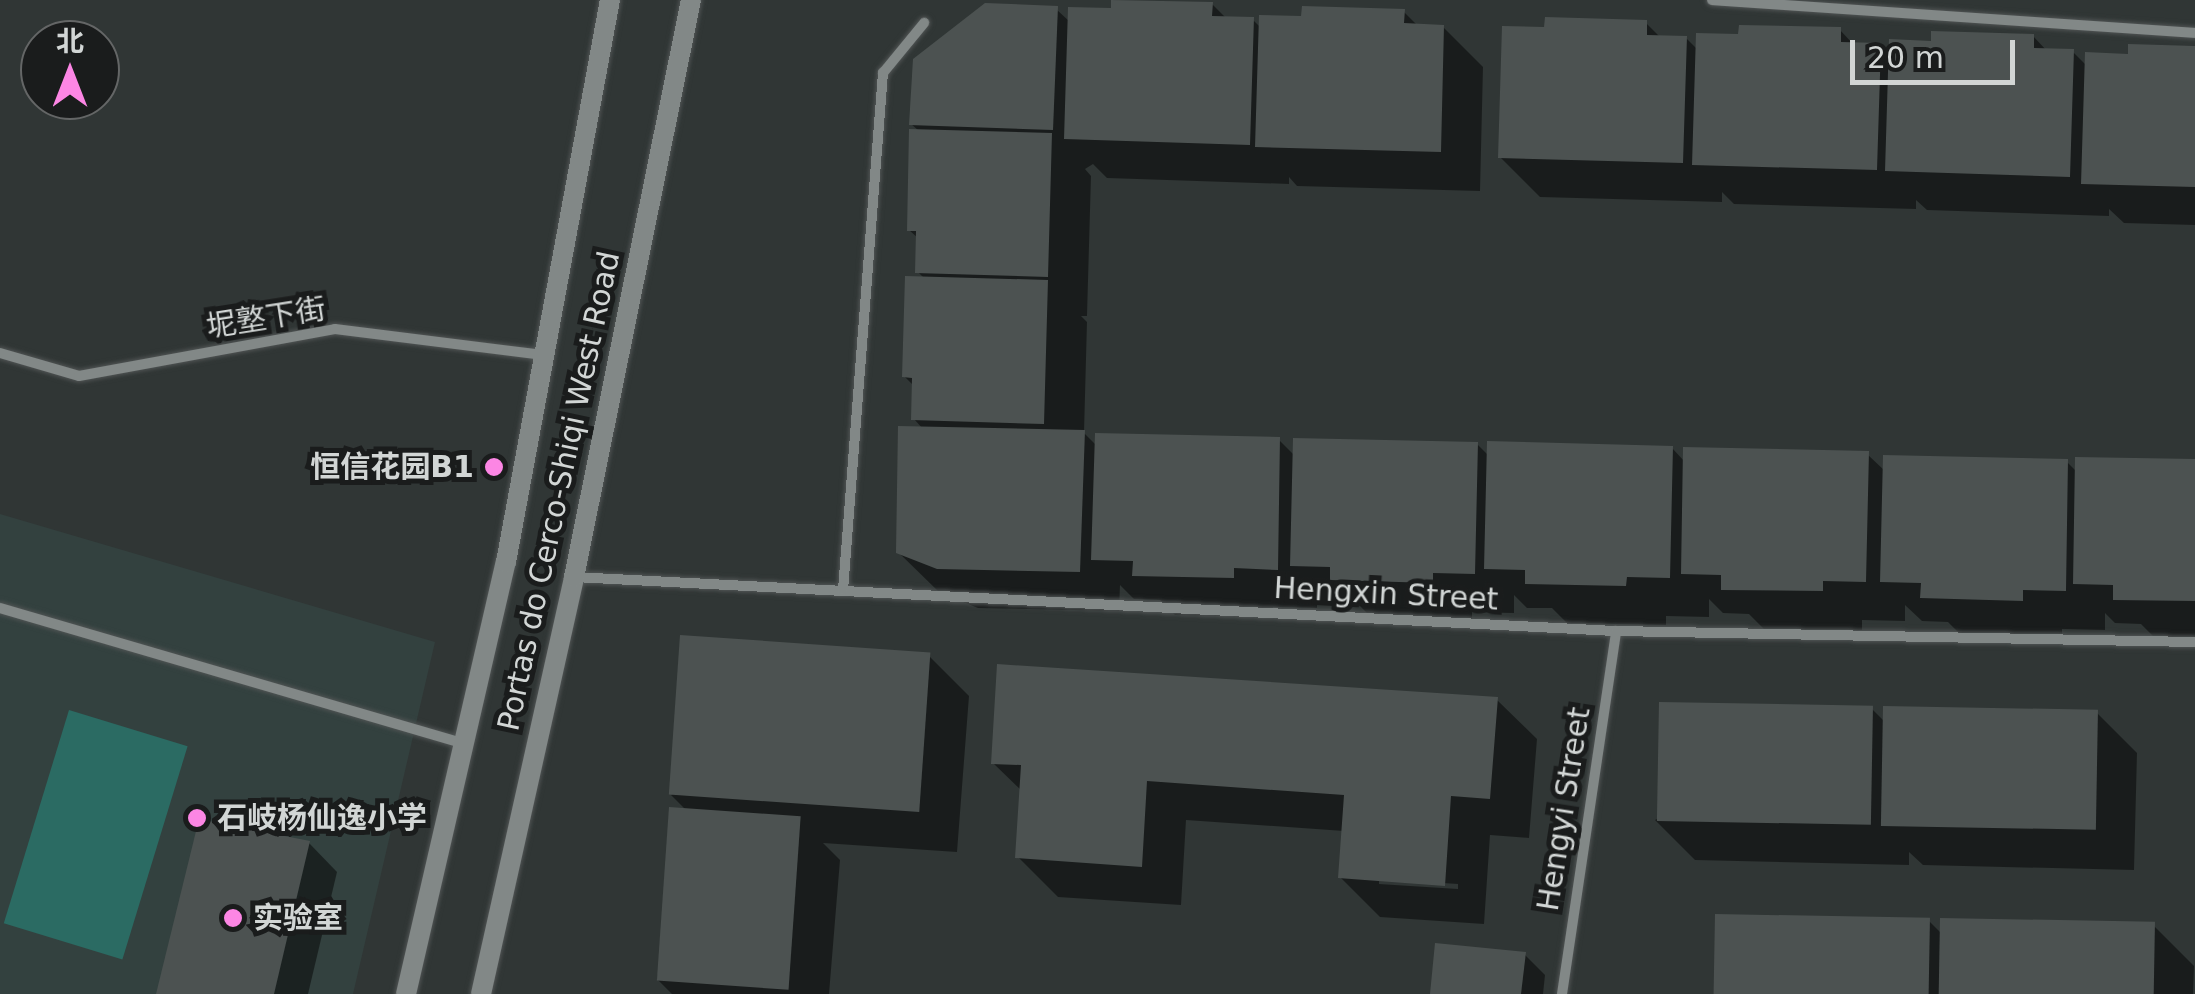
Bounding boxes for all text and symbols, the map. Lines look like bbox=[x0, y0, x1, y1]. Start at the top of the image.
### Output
north arrow bbox=[20, 20, 120, 120]
scale bar bbox=[1855, 20, 2020, 82]
text: 北 bbox=[56, 25, 84, 58]
text: 20 m bbox=[1867, 40, 1944, 75]
street label: Portas do Cerco-Shiqi West Road bbox=[491, 248, 627, 734]
street label: 坭墪下街 bbox=[204, 291, 328, 345]
place label: 恒信花园B1 bbox=[310, 449, 474, 485]
marker: 恒信花园B1 bbox=[483, 456, 505, 478]
street label: Hengxin Street bbox=[1273, 570, 1499, 618]
street label: Hengyi Street bbox=[1530, 705, 1598, 913]
place label: 石岐杨仙逸小学 bbox=[217, 800, 427, 836]
marker: 石岐杨仙逸小学 bbox=[186, 807, 208, 829]
place label: 实验室 bbox=[253, 900, 343, 936]
marker: 实验室 bbox=[222, 907, 244, 929]

